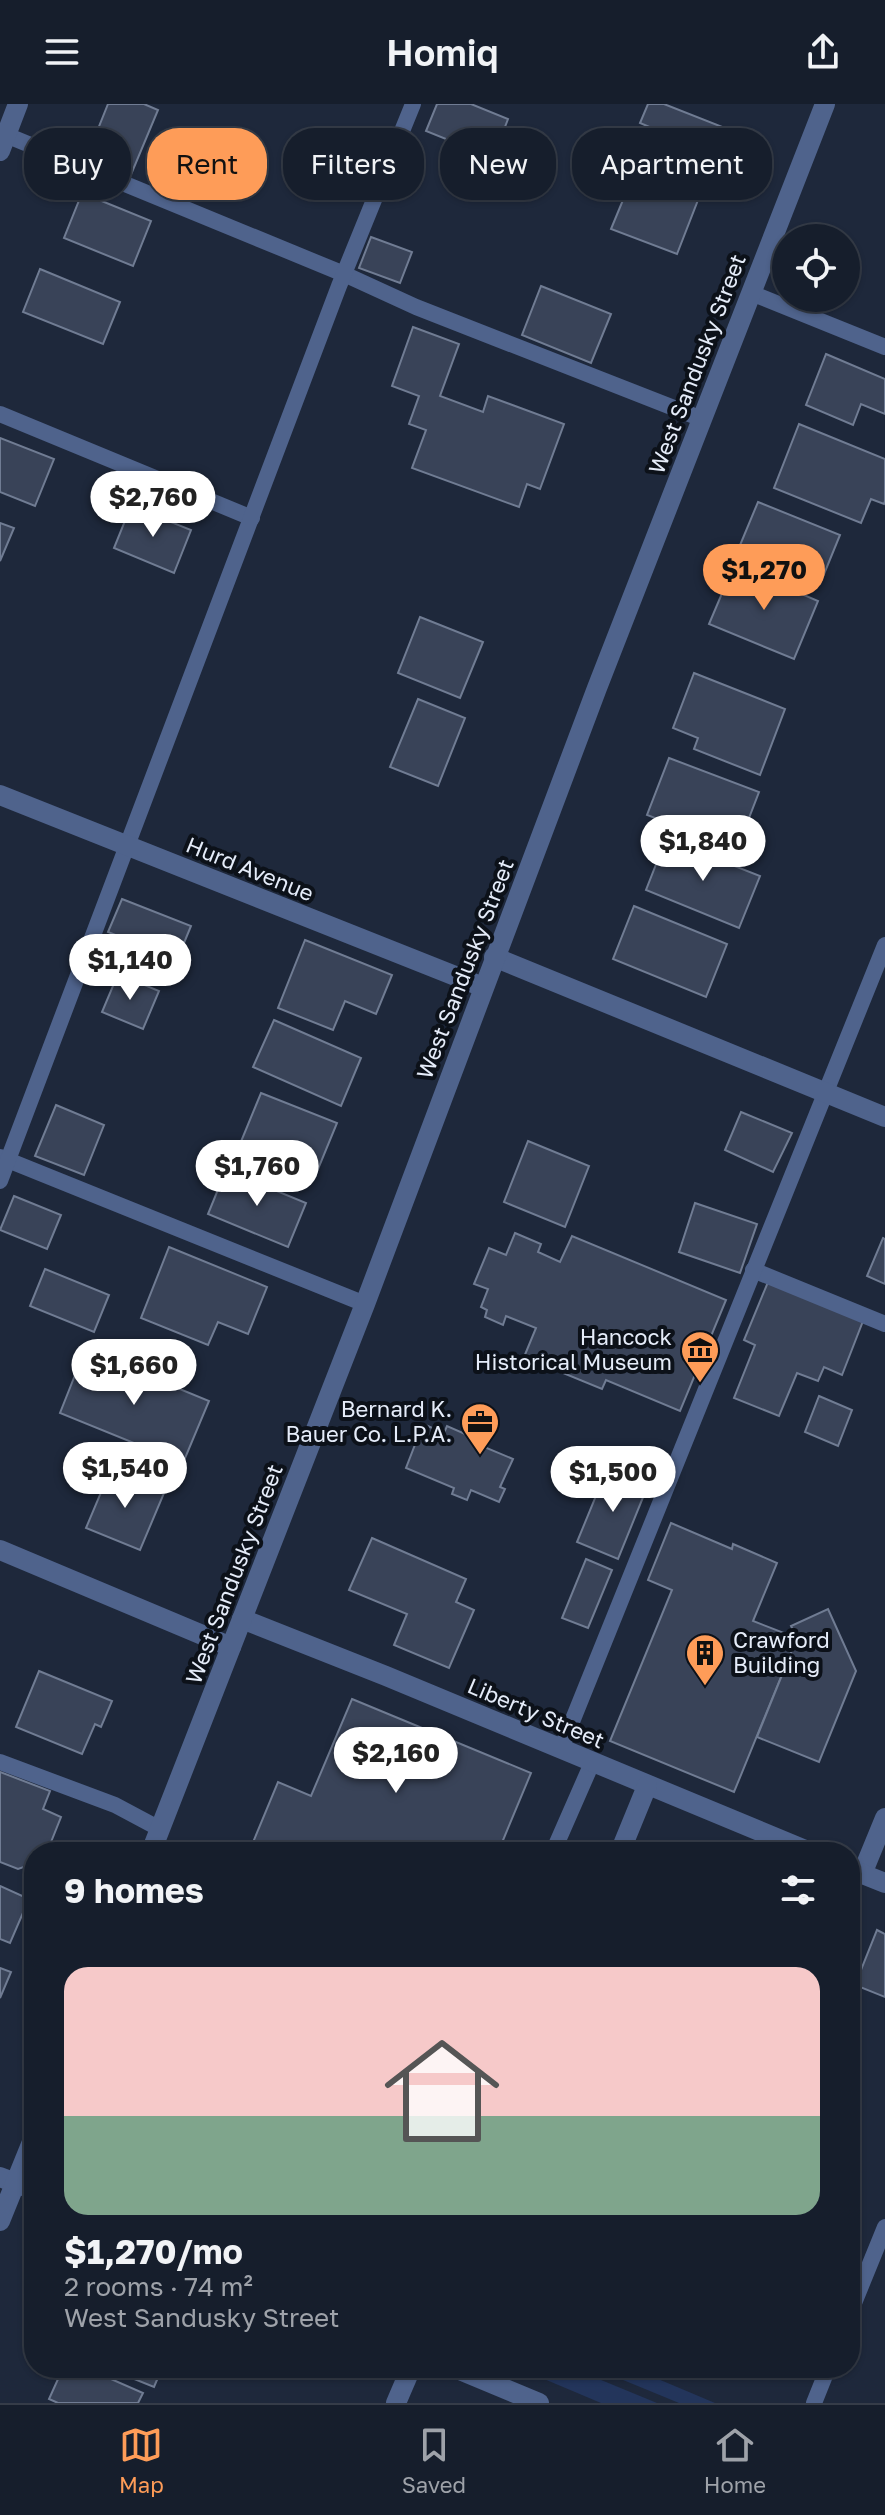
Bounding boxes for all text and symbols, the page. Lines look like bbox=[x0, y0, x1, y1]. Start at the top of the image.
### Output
icon: menu bbox=[40, 30, 84, 74]
icon: share bbox=[801, 30, 845, 74]
text: Homiq bbox=[386, 31, 499, 74]
chip: Buy bbox=[24, 128, 131, 200]
chip: Rent bbox=[147, 128, 267, 200]
chip: Filters bbox=[283, 128, 424, 200]
chip: New bbox=[440, 128, 556, 200]
chip: Apartment bbox=[572, 128, 772, 200]
map controls bbox=[772, 224, 860, 312]
button: locate bbox=[772, 224, 860, 312]
street label: West Sandusky Street bbox=[642, 250, 751, 477]
pin: $2,760 bbox=[88, 471, 218, 539]
text: $2,760 bbox=[108, 481, 198, 512]
pin: $1,270 bbox=[699, 544, 829, 612]
text: $1,270 bbox=[721, 554, 807, 585]
pin: $1,840 bbox=[638, 815, 768, 883]
text: $1,840 bbox=[659, 825, 747, 856]
street label: Hurd Avenue bbox=[183, 831, 318, 906]
street label: West Sandusky Street bbox=[410, 855, 519, 1082]
pin: $1,140 bbox=[65, 934, 195, 1002]
text: $1,140 bbox=[87, 944, 173, 975]
pin: $1,760 bbox=[192, 1140, 322, 1208]
text: $1,760 bbox=[214, 1150, 300, 1181]
place label: Hancock Historical Museum bbox=[475, 1323, 672, 1375]
museum icon: Hancock Historical Museum bbox=[679, 1329, 721, 1384]
pin: $1,660 bbox=[69, 1339, 199, 1407]
text: $1,660 bbox=[89, 1349, 179, 1380]
place label: Bernard K. Bauer Co. L.P.A. bbox=[286, 1395, 452, 1447]
office icon: Bernard K. Bauer Co. L.P.A. bbox=[459, 1401, 501, 1456]
pin: $1,540 bbox=[60, 1442, 190, 1510]
pin: $1,500 bbox=[548, 1446, 678, 1514]
text: $1,540 bbox=[81, 1452, 169, 1483]
text: $1,500 bbox=[569, 1456, 657, 1487]
street label: West Sandusky Street bbox=[179, 1460, 288, 1687]
place label: Crawford Building bbox=[733, 1626, 830, 1678]
building icon: Crawford Building bbox=[684, 1632, 726, 1687]
street label: Liberty Street bbox=[464, 1672, 609, 1753]
pin: $2,160 bbox=[331, 1727, 461, 1795]
text: $2,160 bbox=[352, 1737, 440, 1768]
icon: filters bbox=[776, 1868, 820, 1912]
text: 9 homes bbox=[64, 1870, 204, 1910]
icon: home bbox=[370, 2019, 514, 2163]
text: $1,270/mo bbox=[64, 2231, 243, 2271]
text: 2 rooms · 74 m² bbox=[64, 2271, 253, 2302]
text: West Sandusky Street bbox=[64, 2302, 339, 2333]
tab: Map bbox=[119, 2423, 164, 2498]
tab: Saved bbox=[402, 2423, 466, 2498]
tab: Home bbox=[704, 2423, 766, 2498]

